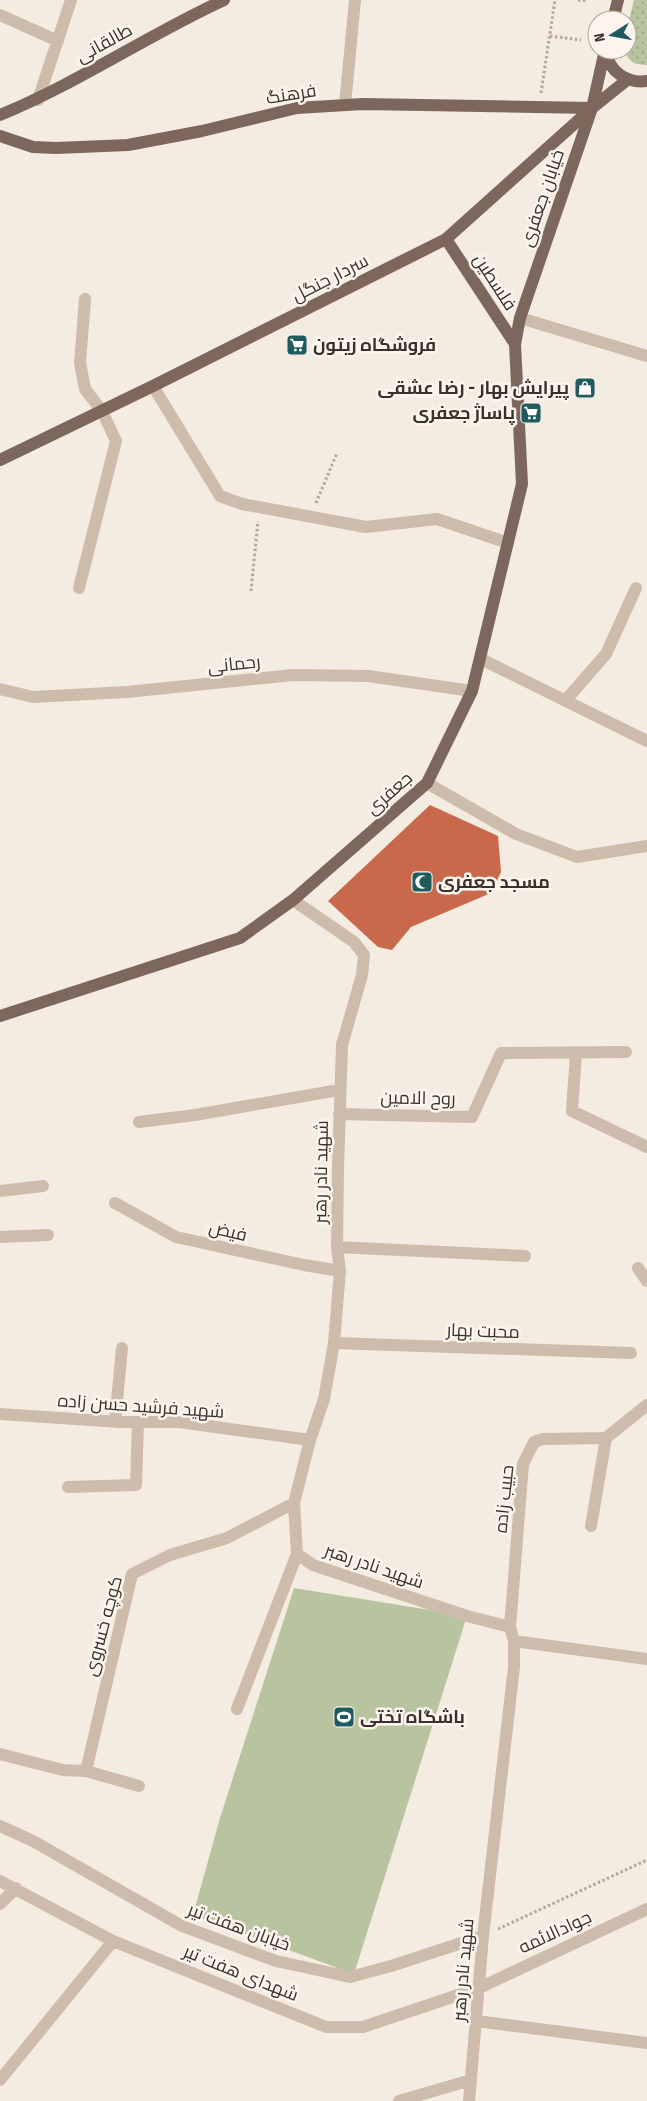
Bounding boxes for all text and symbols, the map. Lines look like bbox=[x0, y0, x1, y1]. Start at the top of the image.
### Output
north arrow bbox=[587, 10, 637, 60]
street label: طالقانی bbox=[72, 19, 136, 67]
text: N bbox=[591, 32, 609, 43]
street label: فرهنگ bbox=[264, 79, 318, 109]
street label: خیابان جعفری bbox=[515, 146, 569, 250]
street label: سردار جنگل bbox=[288, 249, 372, 307]
street label: فلسطین bbox=[469, 249, 521, 315]
supermarket icon: فروشگاه زیتون bbox=[285, 333, 309, 357]
place label: فروشگاه زیتون bbox=[313, 334, 436, 356]
shop icon: پیرایش بهار - رضا عشقی bbox=[573, 376, 597, 400]
place label: پیرایش بهار - رضا عشقی bbox=[378, 377, 569, 400]
supermarket icon: پاساژ جعفری bbox=[519, 401, 543, 425]
place label: پاساژ جعفری bbox=[412, 402, 515, 425]
street label: رحمانی bbox=[207, 650, 261, 678]
street label: جعفری bbox=[361, 767, 417, 819]
mosque icon: مسجد جعفری bbox=[410, 870, 434, 894]
place label: مسجد جعفری bbox=[438, 871, 550, 893]
street label: روح الامین bbox=[380, 1086, 456, 1111]
street label: شهید نادر رهبر bbox=[309, 1120, 333, 1225]
street label: فیض bbox=[207, 1216, 249, 1246]
street label: محبت بهار bbox=[445, 1319, 520, 1343]
street label: شهید فرشید حسن زاده bbox=[57, 1389, 225, 1423]
street label: حبیب زاده bbox=[489, 1464, 519, 1534]
street label: شهید نادر رهبر bbox=[321, 1538, 426, 1593]
street label: کوچه خسروی bbox=[79, 1574, 128, 1679]
sports icon: باشگاه تختی bbox=[332, 1705, 356, 1729]
place label: باشگاه تختی bbox=[360, 1706, 465, 1728]
street label: خیابان هفت تیر bbox=[184, 1898, 293, 1956]
street label: جوادالائمه bbox=[515, 1906, 595, 1958]
street label: شهید نادر رهبر bbox=[447, 1918, 478, 2023]
street label: شهدای هفت تیر bbox=[179, 1940, 302, 2006]

